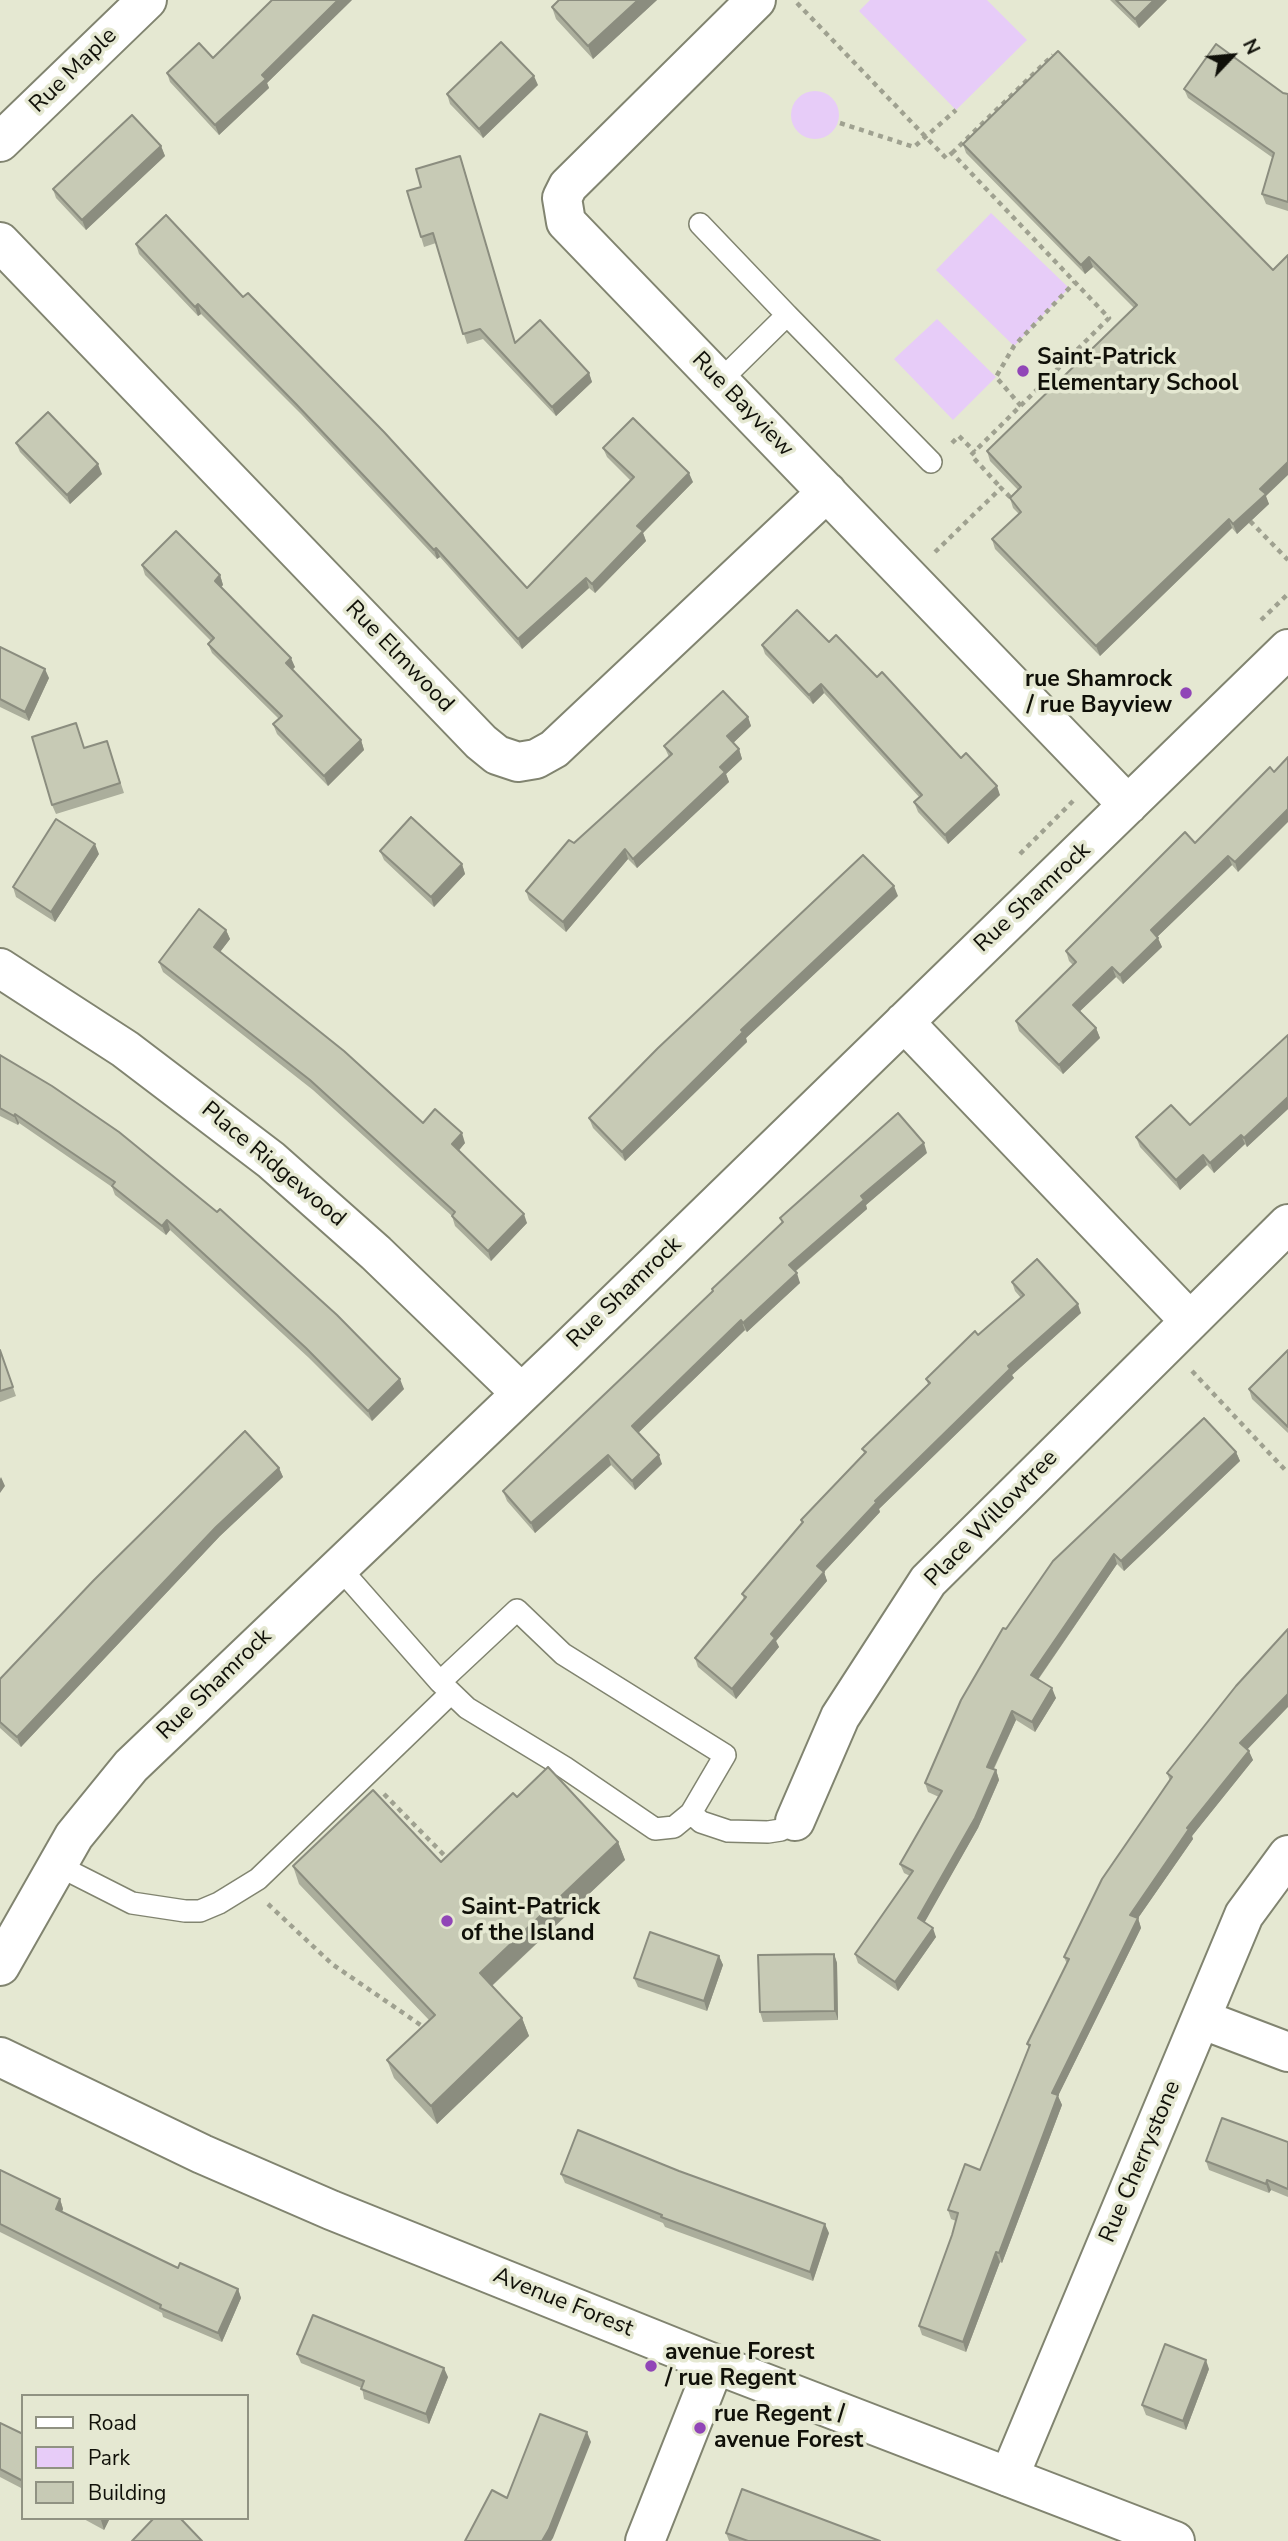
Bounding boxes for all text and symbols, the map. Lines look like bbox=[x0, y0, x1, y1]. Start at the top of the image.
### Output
north arrow bbox=[1197, 21, 1267, 91]
street label: Rue Maple bbox=[25, 23, 123, 119]
text: N bbox=[1236, 35, 1266, 59]
place label: Saint-Patrick Elementary School bbox=[1037, 344, 1239, 398]
street label: Rue Bayview bbox=[685, 347, 799, 463]
marker: Saint-Patrick Elementary School bbox=[1015, 363, 1031, 379]
street label: Rue Elmwood bbox=[339, 595, 459, 719]
place label: rue Shamrock / rue Bayview bbox=[1025, 666, 1172, 720]
marker: rue Shamrock / rue Bayview bbox=[1178, 685, 1194, 701]
street label: Rue Shamrock bbox=[969, 837, 1097, 959]
street label: Place Ridgewood bbox=[195, 1097, 351, 1233]
street label: Rue Shamrock bbox=[562, 1231, 688, 1355]
street label: Place Willowtree bbox=[920, 1445, 1064, 1593]
street label: Rue Shamrock bbox=[152, 1623, 278, 1747]
place label: Saint-Patrick of the Island bbox=[461, 1894, 600, 1948]
marker: Saint-Patrick of the Island bbox=[439, 1913, 455, 1929]
street label: Rue Cherrystone bbox=[1095, 2077, 1187, 2247]
street label: Avenue Forest bbox=[489, 2262, 637, 2344]
place label: avenue Forest / rue Regent bbox=[665, 2339, 814, 2393]
marker: avenue Forest / rue Regent bbox=[643, 2358, 659, 2374]
legend bbox=[21, 2394, 248, 2520]
place label: rue Regent / avenue Forest bbox=[714, 2401, 863, 2455]
text: Road bbox=[88, 2409, 137, 2437]
marker: rue Regent / avenue Forest bbox=[692, 2420, 708, 2436]
text: Park bbox=[88, 2444, 130, 2472]
text: Building bbox=[88, 2479, 166, 2507]

